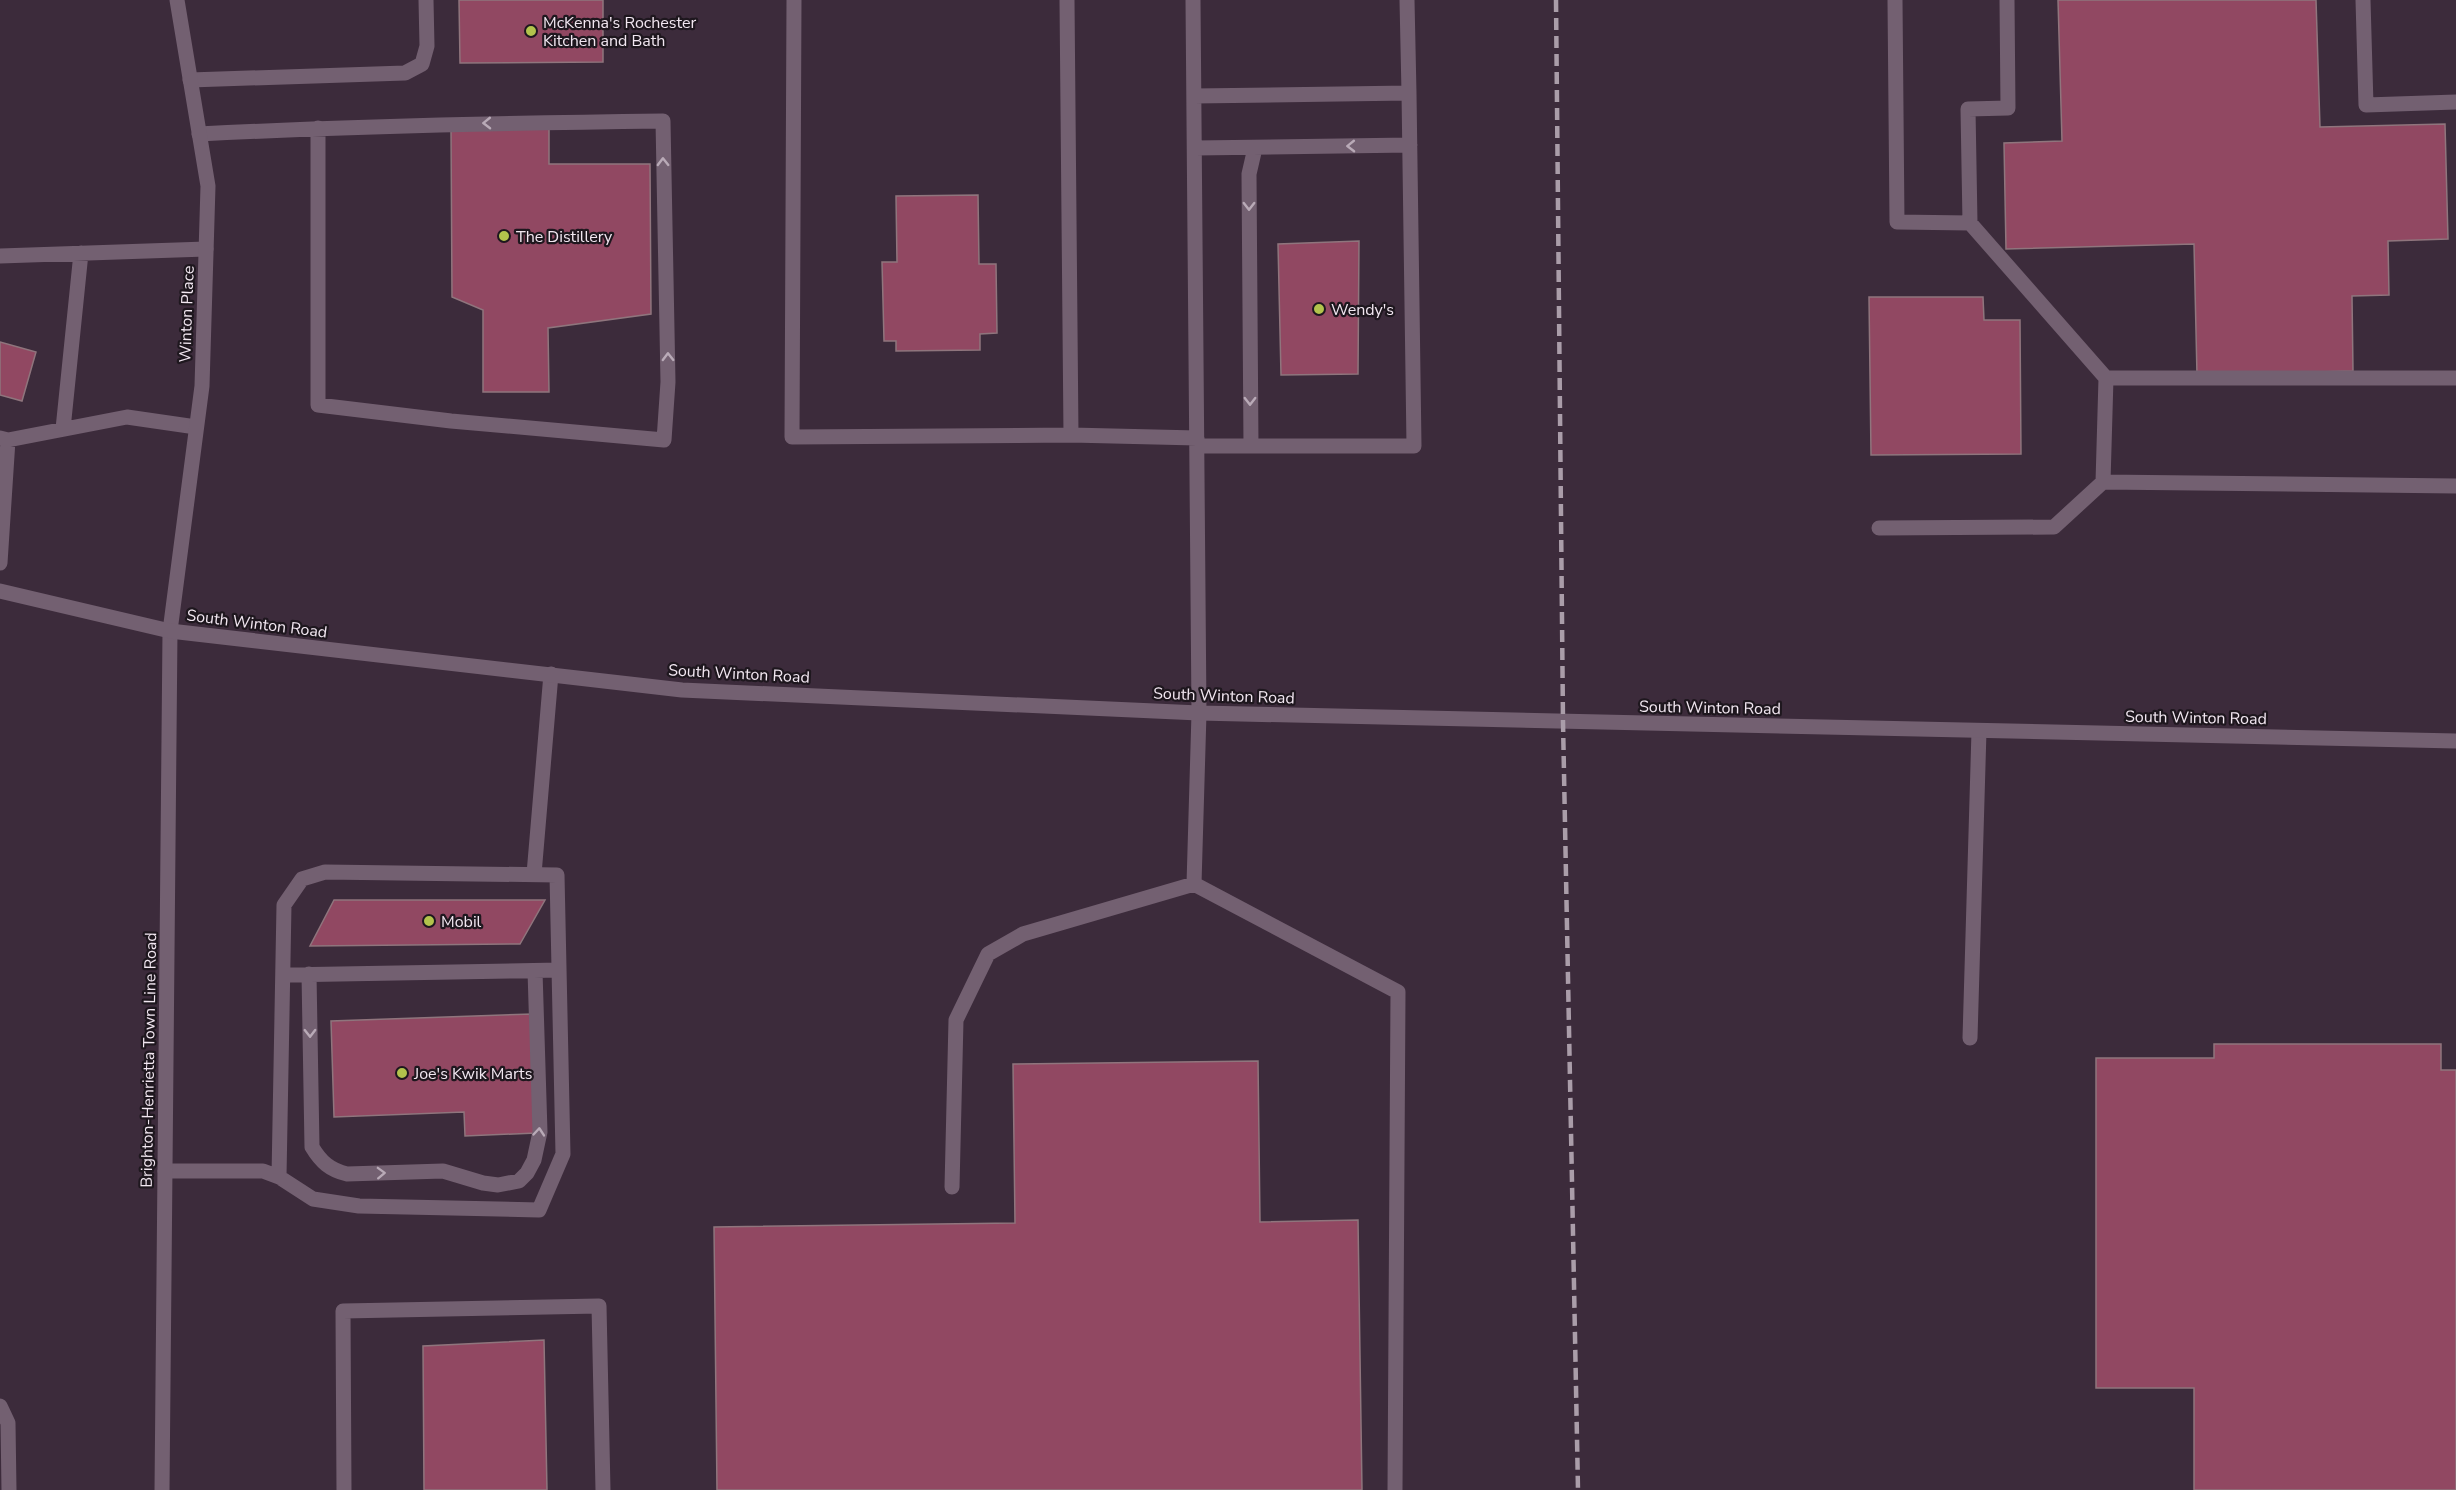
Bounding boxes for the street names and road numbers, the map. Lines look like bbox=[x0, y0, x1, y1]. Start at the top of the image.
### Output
street label: Winton Place bbox=[174, 265, 200, 363]
street label: South Winton Road bbox=[185, 604, 329, 644]
street label: South Winton Road bbox=[668, 659, 810, 689]
street label: South Winton Road bbox=[1153, 683, 1295, 709]
street label: South Winton Road bbox=[1639, 696, 1781, 720]
street label: South Winton Road bbox=[2125, 706, 2267, 730]
street label: Brighton-Henrietta Town Line Road bbox=[136, 932, 162, 1188]

